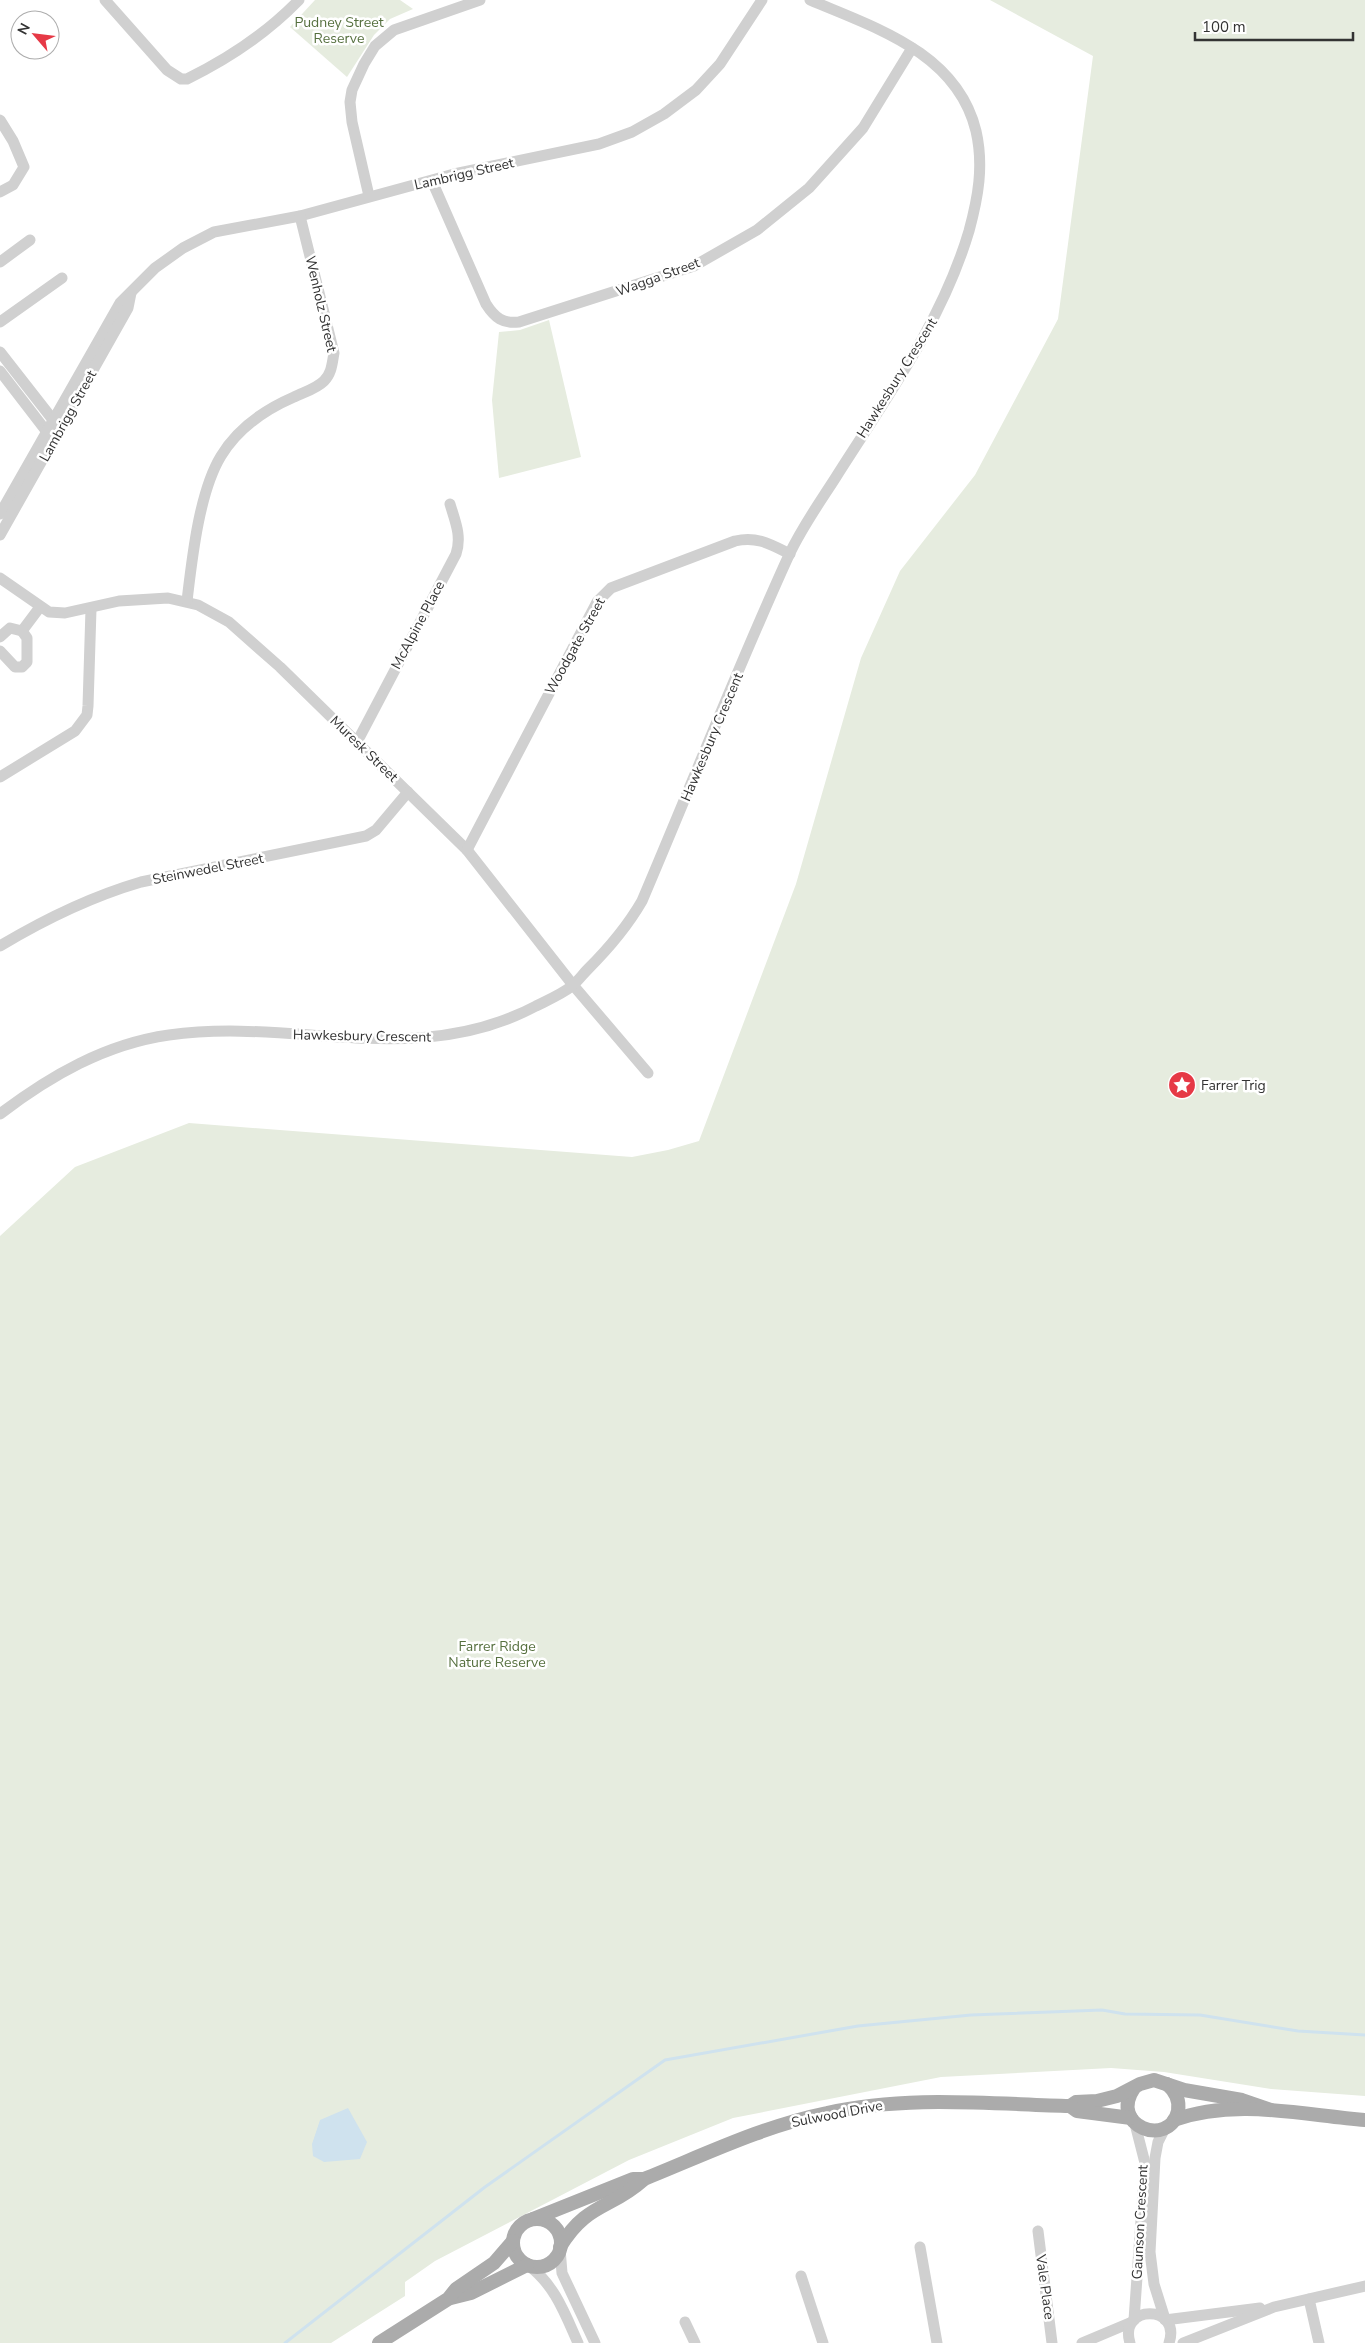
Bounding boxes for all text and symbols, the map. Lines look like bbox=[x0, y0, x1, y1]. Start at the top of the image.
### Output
north arrow bbox=[10, 10, 60, 60]
scale bar bbox=[1195, 10, 1352, 42]
park label: Pudney Street Reserve bbox=[294, 13, 384, 48]
text: 100 m bbox=[1202, 17, 1246, 37]
text: N bbox=[13, 20, 35, 38]
street label: Lambrigg Street bbox=[412, 153, 516, 195]
street label: Wagga Street bbox=[614, 253, 703, 301]
street label: Wenholz Street bbox=[301, 254, 341, 354]
street label: Hawkesbury Crescent bbox=[852, 314, 942, 442]
street label: Lambrigg Street bbox=[35, 367, 101, 465]
street label: McAlpine Place bbox=[387, 578, 449, 672]
street label: Woodgate Street bbox=[541, 594, 610, 698]
street label: Hawkesbury Crescent bbox=[676, 670, 748, 804]
street label: Muresk Street bbox=[326, 712, 402, 786]
street label: Steinwedel Street bbox=[151, 849, 265, 889]
street label: Hawkesbury Crescent bbox=[293, 1025, 431, 1047]
place icon: Farrer Trig bbox=[1167, 1070, 1197, 1100]
place label: Farrer Trig bbox=[1201, 1076, 1266, 1095]
park label: Farrer Ridge Nature Reserve bbox=[448, 1637, 546, 1672]
street label: Sulwood Drive bbox=[790, 2096, 884, 2132]
street label: Gaunson Crescent bbox=[1128, 2164, 1152, 2280]
street label: Vale Place bbox=[1031, 2252, 1059, 2321]

